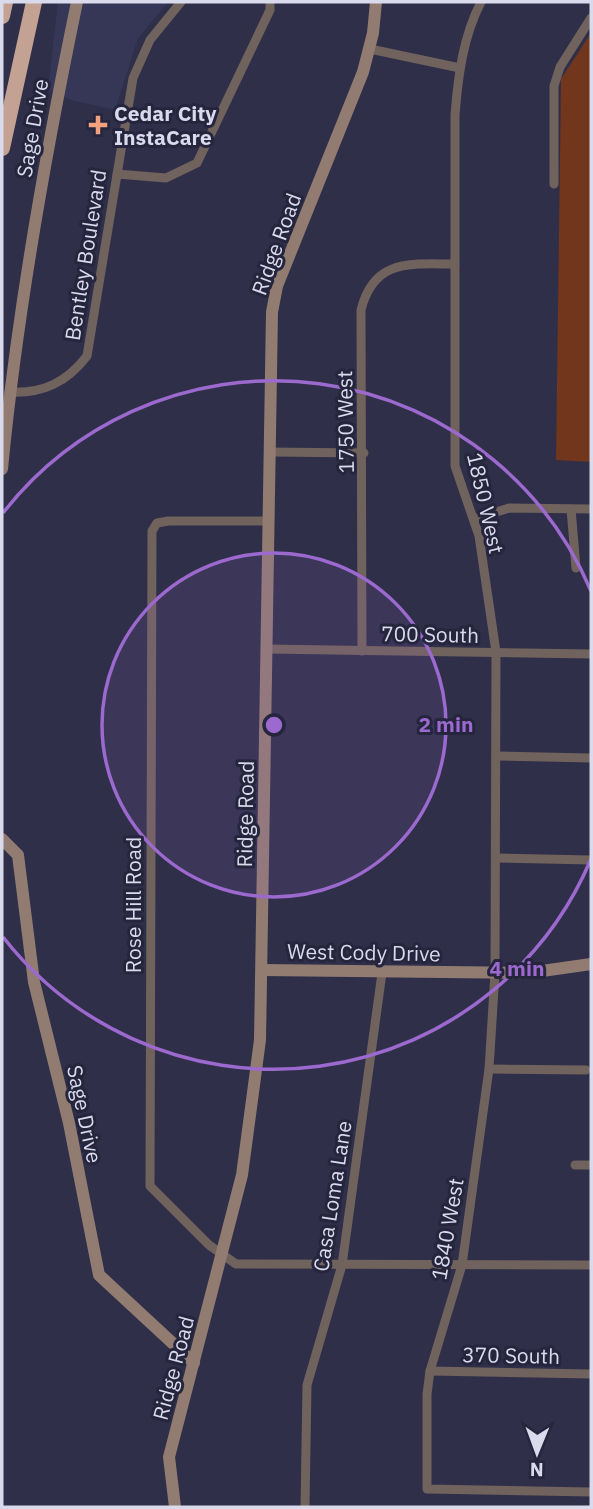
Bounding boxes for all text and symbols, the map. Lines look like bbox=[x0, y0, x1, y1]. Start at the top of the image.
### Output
street label: Sage Drive bbox=[10, 77, 54, 179]
place label: Cedar City InstaCare bbox=[114, 99, 217, 151]
marker: Cedar City InstaCare bbox=[88, 115, 108, 135]
street label: Bentley Boulevard bbox=[58, 168, 112, 342]
street label: Ridge Road bbox=[245, 189, 307, 299]
street label: 1750 West bbox=[330, 370, 360, 474]
street label: 1850 West bbox=[461, 450, 511, 556]
street label: 700 South bbox=[381, 619, 479, 649]
text: 2 min bbox=[419, 710, 473, 738]
centre of rings bbox=[262, 713, 286, 737]
street label: Ridge Road bbox=[230, 760, 260, 868]
street label: Rose Hill Road bbox=[119, 837, 147, 973]
street label: West Cody Drive bbox=[287, 937, 441, 967]
text: 4 min bbox=[490, 954, 544, 982]
street label: Sage Drive bbox=[61, 1062, 109, 1166]
street label: Casa Loma Lane bbox=[306, 1119, 358, 1273]
street label: 1840 West bbox=[424, 1176, 470, 1282]
street label: Ridge Road bbox=[146, 1313, 200, 1423]
street label: 370 South bbox=[462, 1340, 560, 1370]
north arrow bbox=[502, 1418, 572, 1488]
text: N bbox=[530, 1458, 544, 1482]

